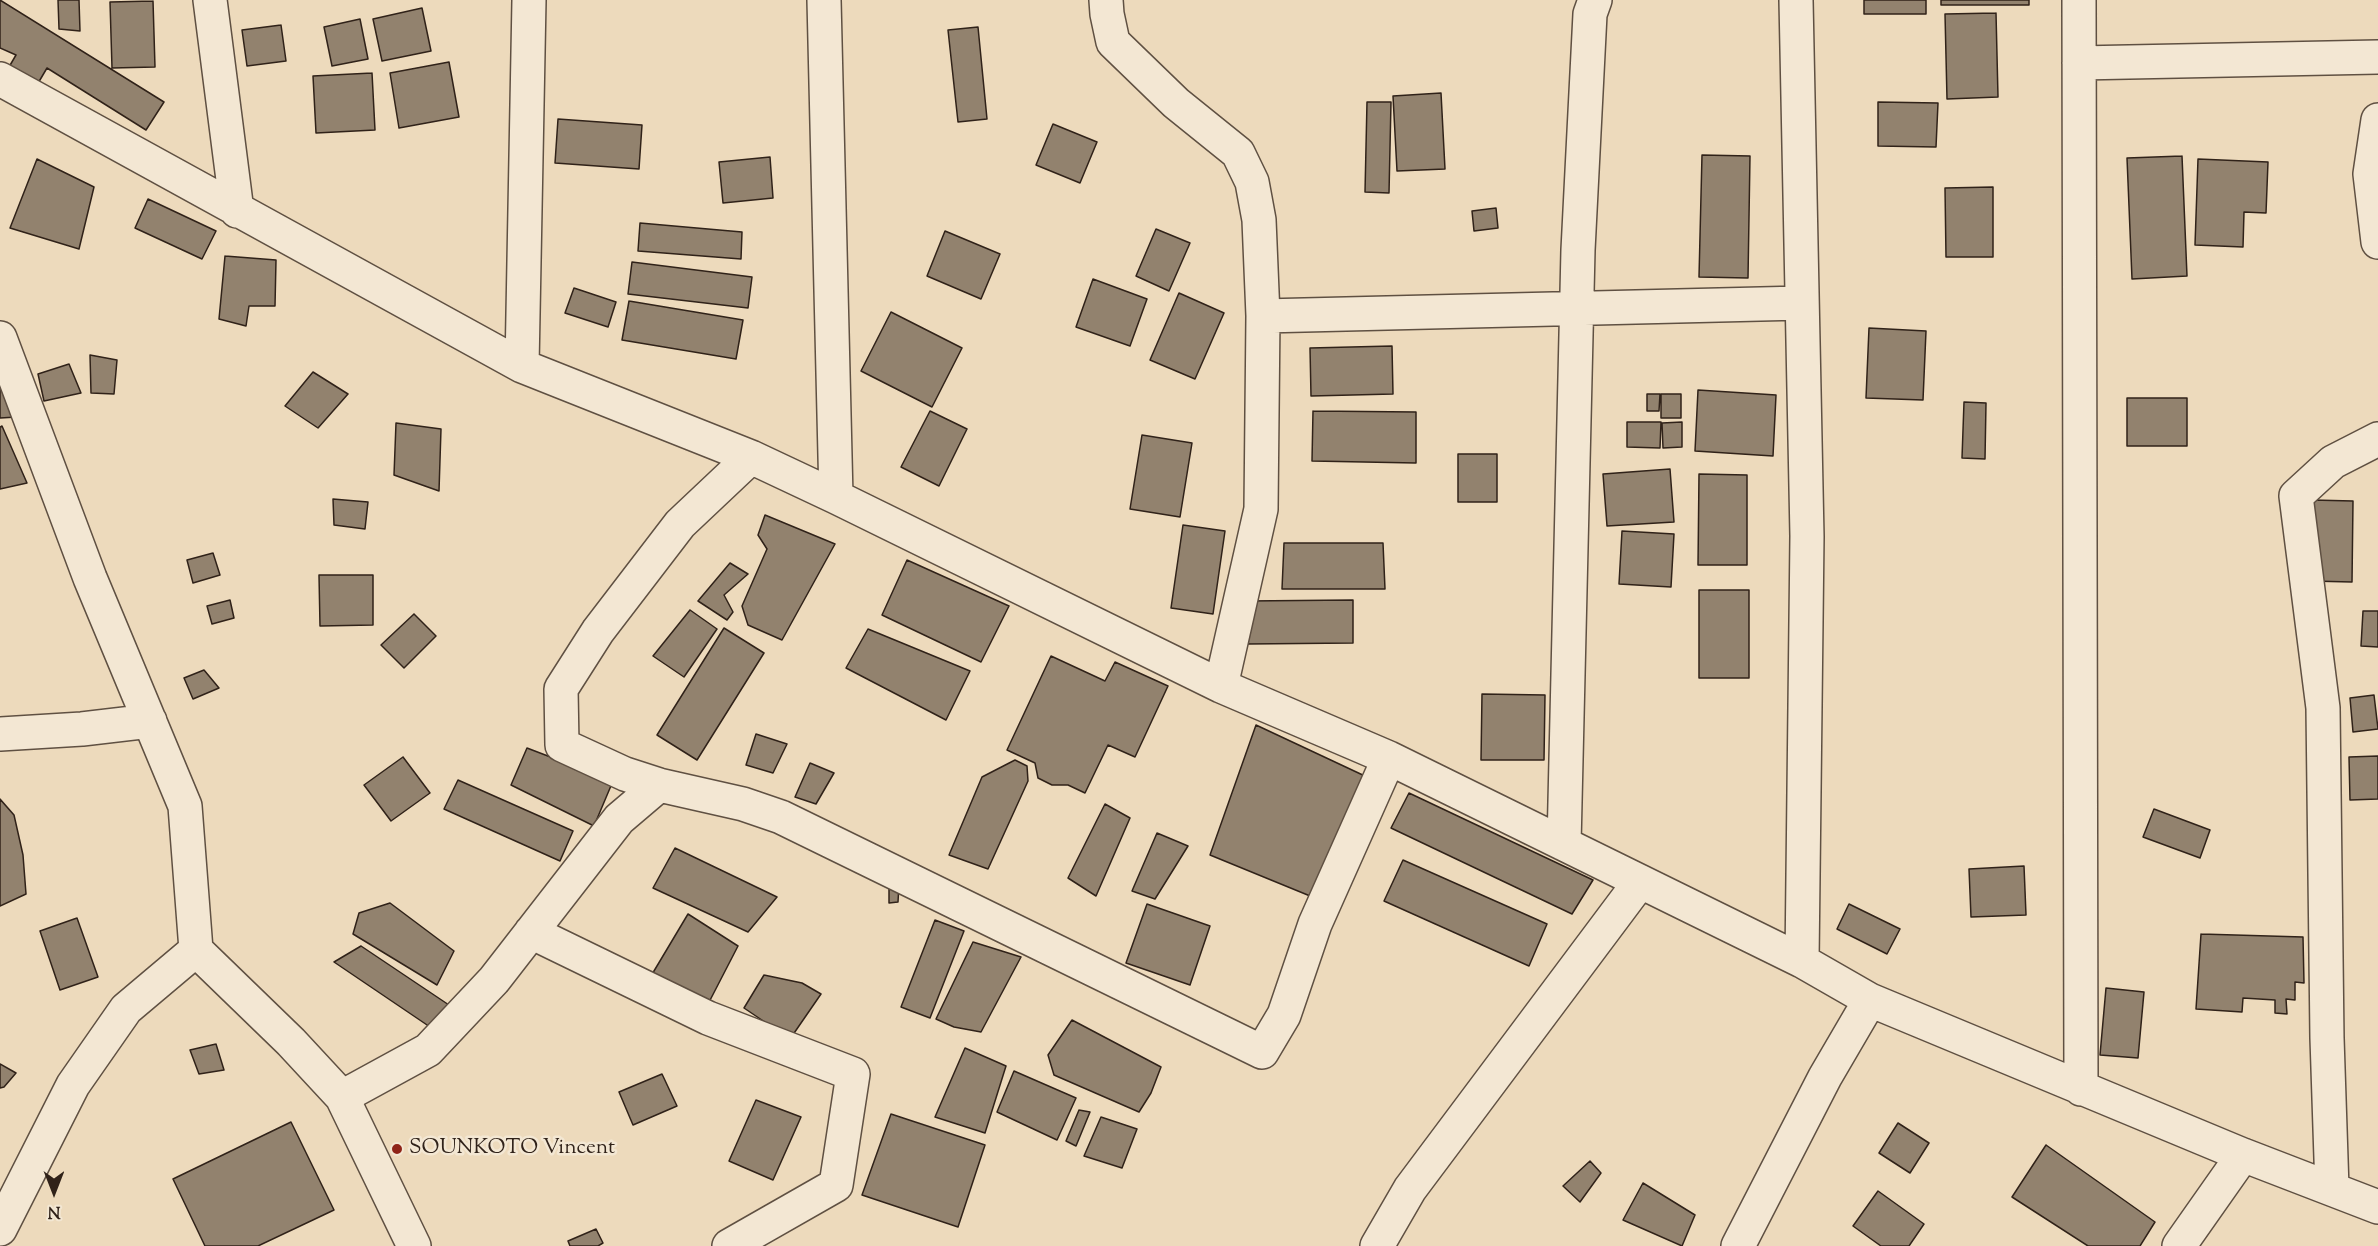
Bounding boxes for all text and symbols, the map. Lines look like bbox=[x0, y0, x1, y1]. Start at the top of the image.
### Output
place label: SOUNKOTO Vincent bbox=[409, 1136, 615, 1162]
marker: SOUNKOTO Vincent bbox=[390, 1142, 404, 1156]
north arrow bbox=[24, 1162, 84, 1222]
text: N bbox=[48, 1199, 60, 1222]

